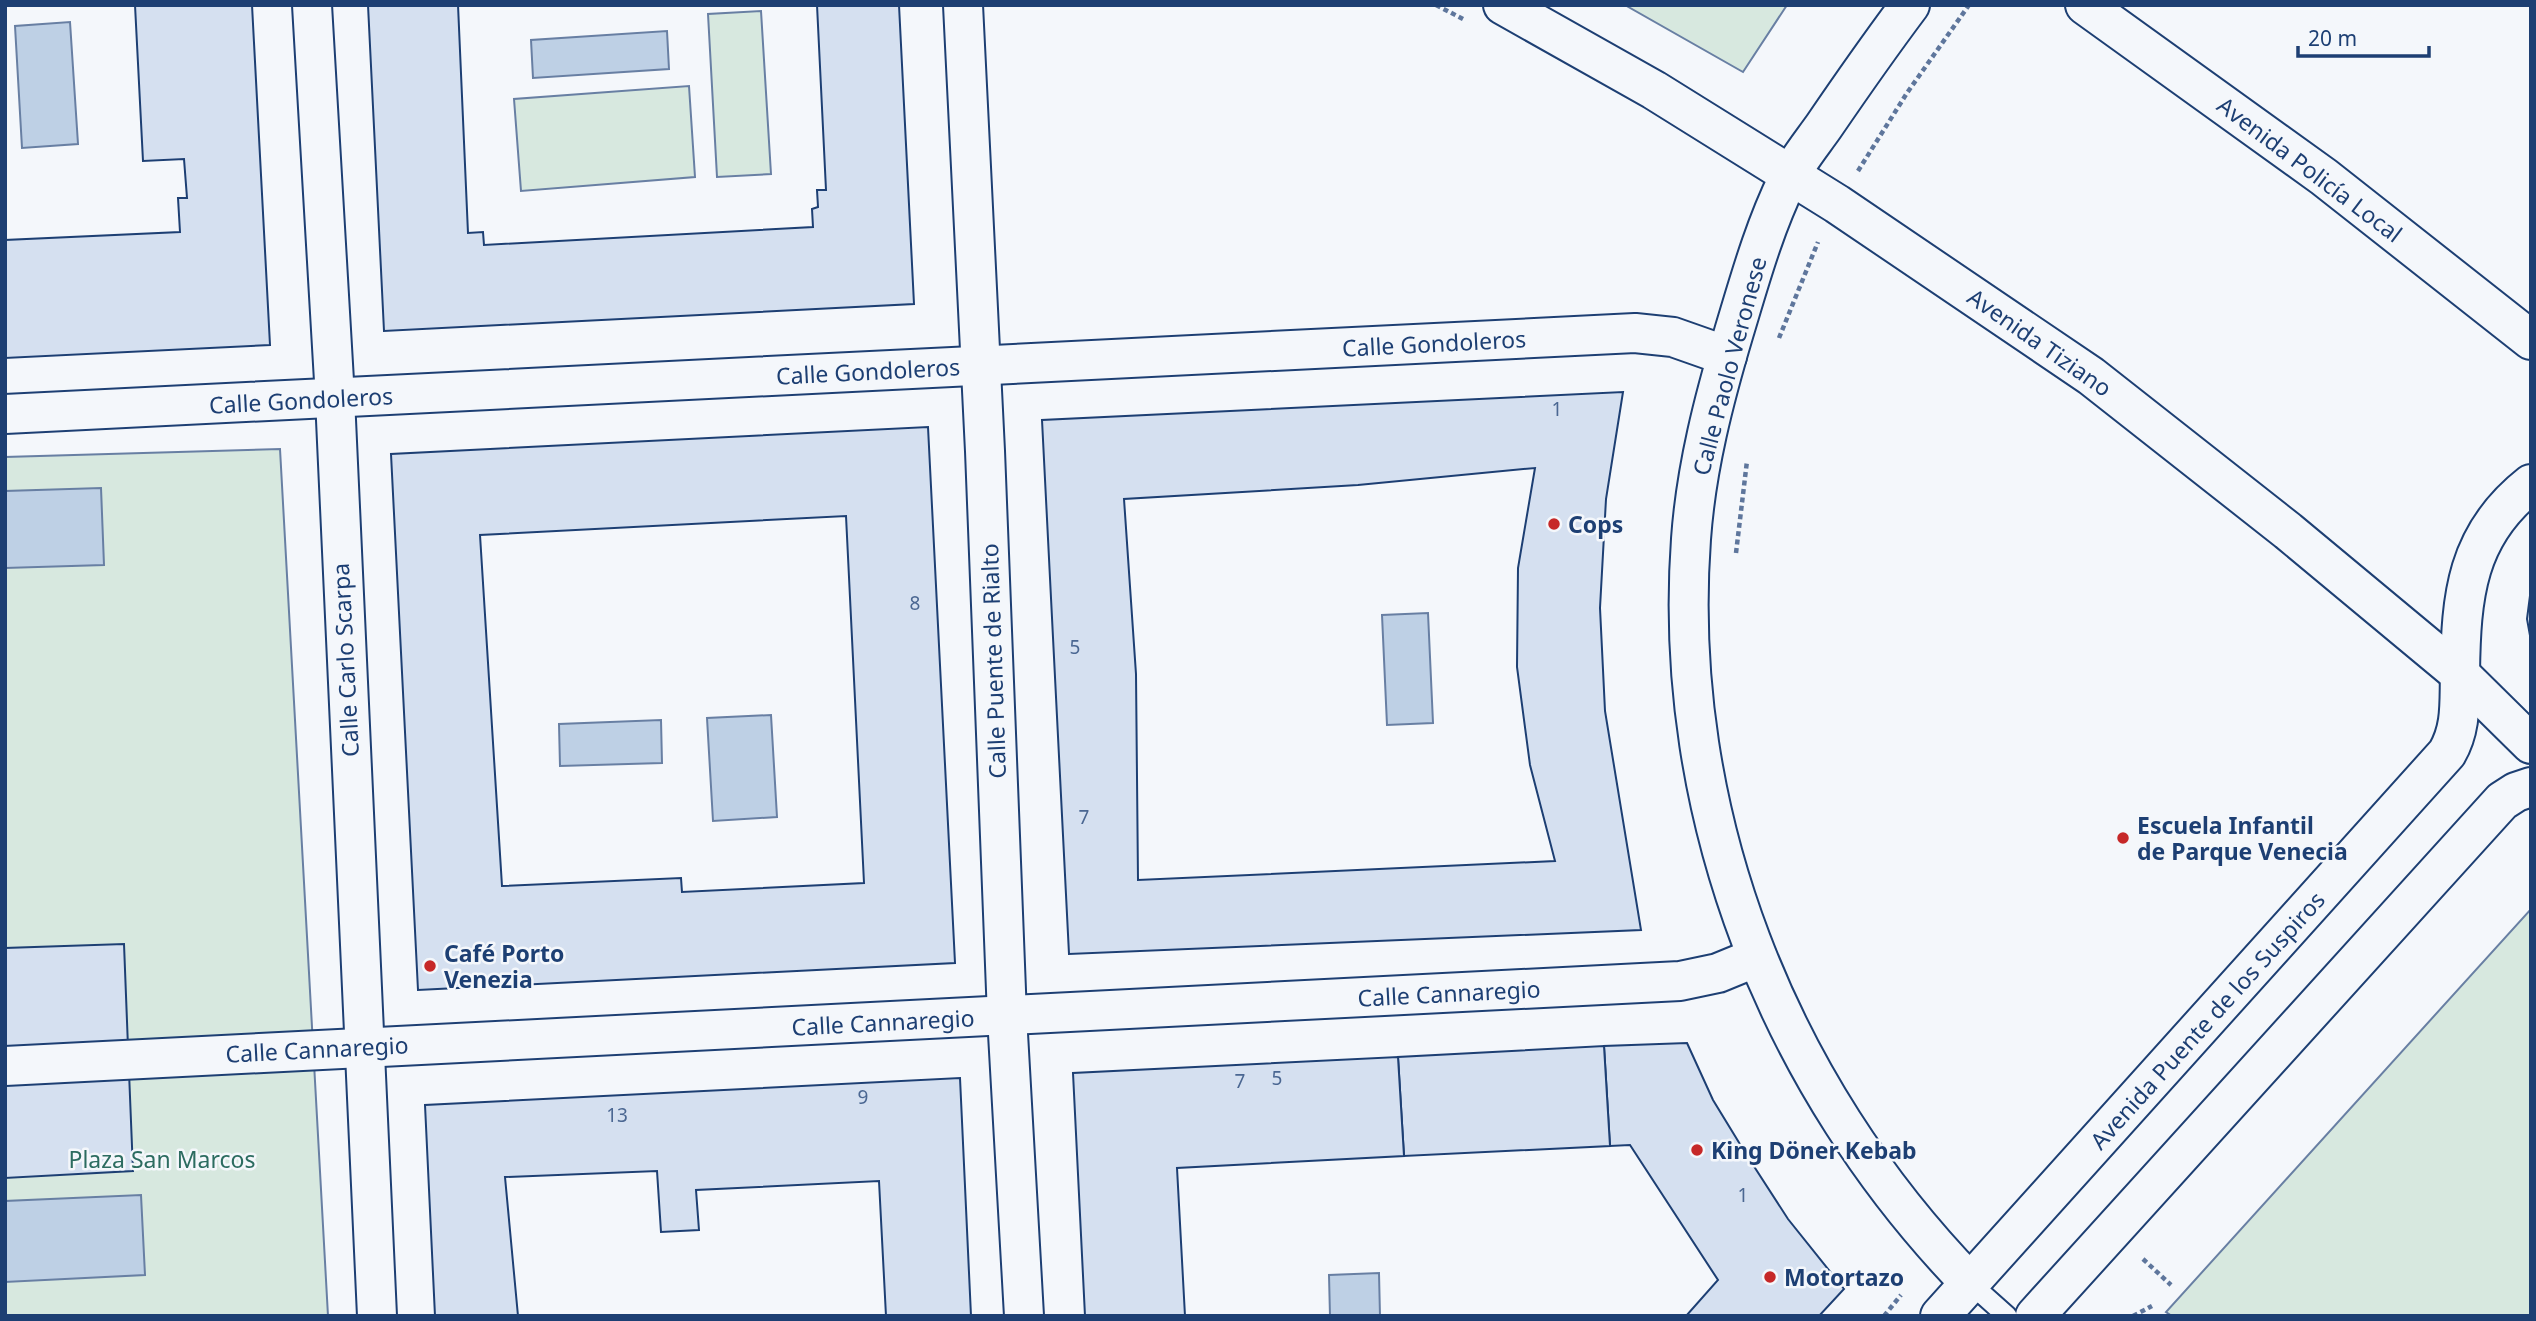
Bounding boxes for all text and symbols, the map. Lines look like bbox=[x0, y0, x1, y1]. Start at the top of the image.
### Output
scale bar bbox=[2298, 14, 2429, 58]
text: 20 m bbox=[2308, 24, 2357, 52]
street label: Avenida Policía Local bbox=[2211, 89, 2409, 249]
street label: Calle Paolo Veronese bbox=[1684, 253, 1774, 479]
street label: Avenida Tiziano bbox=[1962, 280, 2118, 404]
street label: Calle Gondoleros bbox=[1341, 322, 1527, 364]
street label: Calle Gondoleros bbox=[775, 350, 961, 392]
street label: Calle Gondoleros bbox=[208, 379, 394, 421]
house number: 1 bbox=[1552, 396, 1562, 422]
place label: Cops bbox=[1568, 508, 1623, 540]
marker: Cops bbox=[1546, 516, 1562, 532]
street label: Calle Puente de Rialto bbox=[973, 543, 1013, 779]
street label: Calle Carlo Scarpa bbox=[324, 562, 366, 758]
house number: 8 bbox=[910, 590, 920, 616]
house number: 5 bbox=[1070, 634, 1080, 660]
house number: 7 bbox=[1079, 804, 1089, 830]
place label: Escuela Infantil de Parque Venecia bbox=[2137, 809, 2348, 867]
marker: Escuela Infantil de Parque Venecia bbox=[2115, 830, 2131, 846]
street label: Avenida Puente de los Suspiros bbox=[2082, 884, 2332, 1156]
place label: Café Porto Venezia bbox=[444, 937, 564, 995]
marker: Café Porto Venezia bbox=[422, 958, 438, 974]
street label: Calle Cannaregio bbox=[1357, 972, 1541, 1014]
street label: Calle Cannaregio bbox=[791, 1001, 975, 1043]
street label: Calle Cannaregio bbox=[225, 1028, 409, 1070]
house number: 5 bbox=[1272, 1065, 1282, 1091]
house number: 7 bbox=[1235, 1068, 1245, 1094]
house number: 9 bbox=[858, 1084, 868, 1110]
house number: 13 bbox=[606, 1102, 628, 1128]
place label: King Döner Kebab bbox=[1711, 1134, 1917, 1166]
marker: King Döner Kebab bbox=[1689, 1142, 1705, 1158]
park label: Plaza San Marcos bbox=[69, 1143, 255, 1175]
house number: 1 bbox=[1738, 1182, 1748, 1208]
place label: Motortazo bbox=[1784, 1261, 1904, 1293]
marker: Motortazo bbox=[1762, 1269, 1778, 1285]

